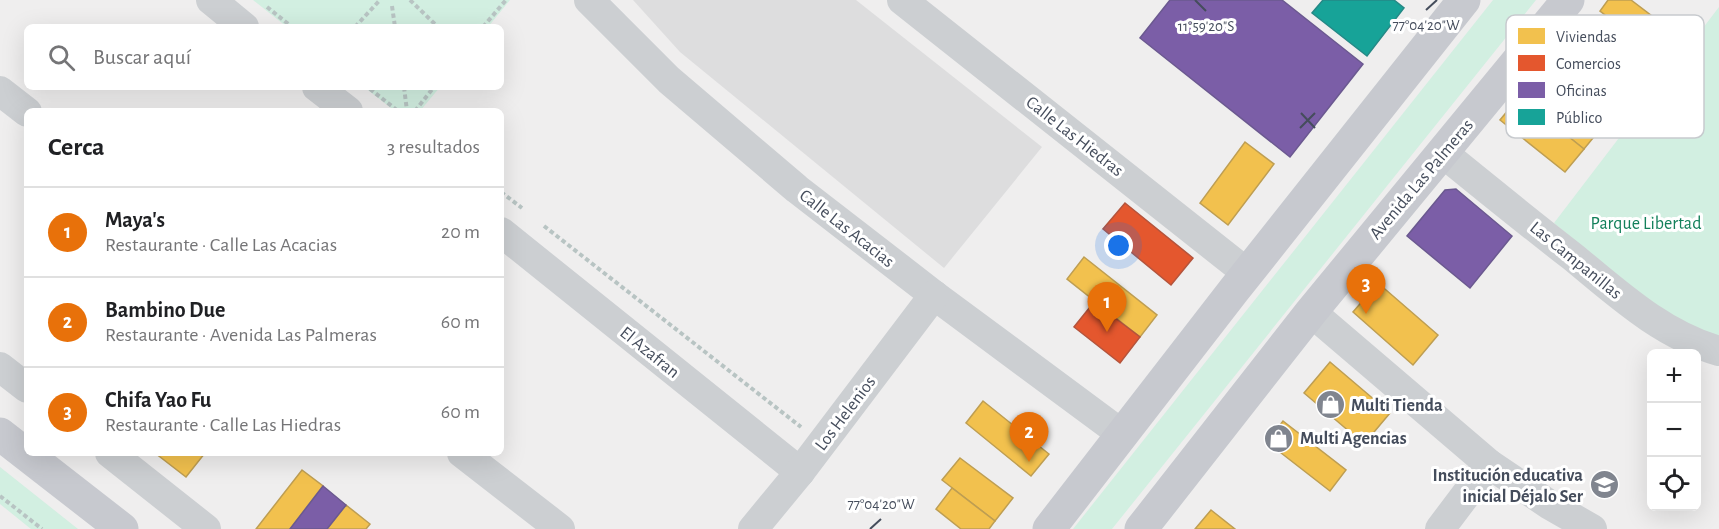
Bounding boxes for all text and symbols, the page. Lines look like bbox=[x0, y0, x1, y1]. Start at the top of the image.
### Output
legend bbox=[1506, 15, 1704, 138]
text: 77°04'20"W bbox=[1392, 18, 1460, 33]
text: 11°59'20"S bbox=[1178, 19, 1234, 34]
search box bbox=[24, 24, 504, 90]
text: Viviendas bbox=[1556, 29, 1617, 45]
icon: search bbox=[45, 41, 78, 74]
text: Buscar aquí bbox=[93, 46, 191, 68]
text: Comercios bbox=[1556, 56, 1621, 72]
text: Oficinas bbox=[1556, 83, 1607, 99]
street label: Calle Las Hiedras bbox=[1022, 93, 1126, 180]
text: Público bbox=[1556, 110, 1602, 126]
street label: Avenida Las Palmeras bbox=[1367, 116, 1477, 243]
text: Cerca bbox=[48, 134, 105, 160]
text: 3 resultados bbox=[387, 137, 480, 157]
street label: Calle Las Acacias bbox=[796, 186, 897, 271]
text: Maya's bbox=[105, 209, 165, 231]
park label: Parque Libertad bbox=[1590, 215, 1702, 233]
street label: Las Campanillas bbox=[1526, 218, 1625, 303]
text: 1 bbox=[64, 222, 71, 242]
text: 20 m bbox=[441, 222, 480, 242]
your location bbox=[1104, 231, 1133, 260]
text: Restaurante · Calle Las Acacias bbox=[105, 235, 337, 255]
pin: 3 bbox=[1346, 264, 1386, 314]
pin: 1 bbox=[1088, 282, 1126, 332]
text: Bambino Due bbox=[105, 299, 225, 321]
text: 2 bbox=[63, 312, 72, 332]
text: 60 m bbox=[441, 312, 480, 332]
street label: El Azafran bbox=[616, 324, 682, 382]
text: Restaurante · Avenida Las Palmeras bbox=[105, 325, 377, 345]
map controls bbox=[1647, 349, 1701, 511]
button: + bbox=[1647, 349, 1701, 403]
street label: Los Helenios bbox=[812, 373, 879, 454]
text: Chifa Yao Fu bbox=[105, 389, 211, 411]
shop icon: Multi Tienda bbox=[1314, 389, 1346, 421]
place label: Multi Tienda bbox=[1351, 397, 1443, 415]
text: 3 bbox=[63, 402, 72, 422]
text: 60 m bbox=[441, 402, 480, 422]
button: − bbox=[1647, 403, 1701, 457]
pin: 2 bbox=[1010, 412, 1048, 462]
text: Restaurante · Calle Las Hiedras bbox=[105, 415, 341, 435]
shop icon: Multi Agencias bbox=[1263, 422, 1295, 454]
place label: Multi Agencias bbox=[1300, 430, 1407, 448]
button: locate bbox=[1647, 457, 1701, 511]
place label: Institución educativa inicial Déjalo Ser bbox=[1432, 467, 1584, 506]
school or university icon: Institución educativa inicial Déjalo Ser bbox=[1588, 469, 1620, 501]
text: 77°04'20"W bbox=[847, 497, 915, 512]

